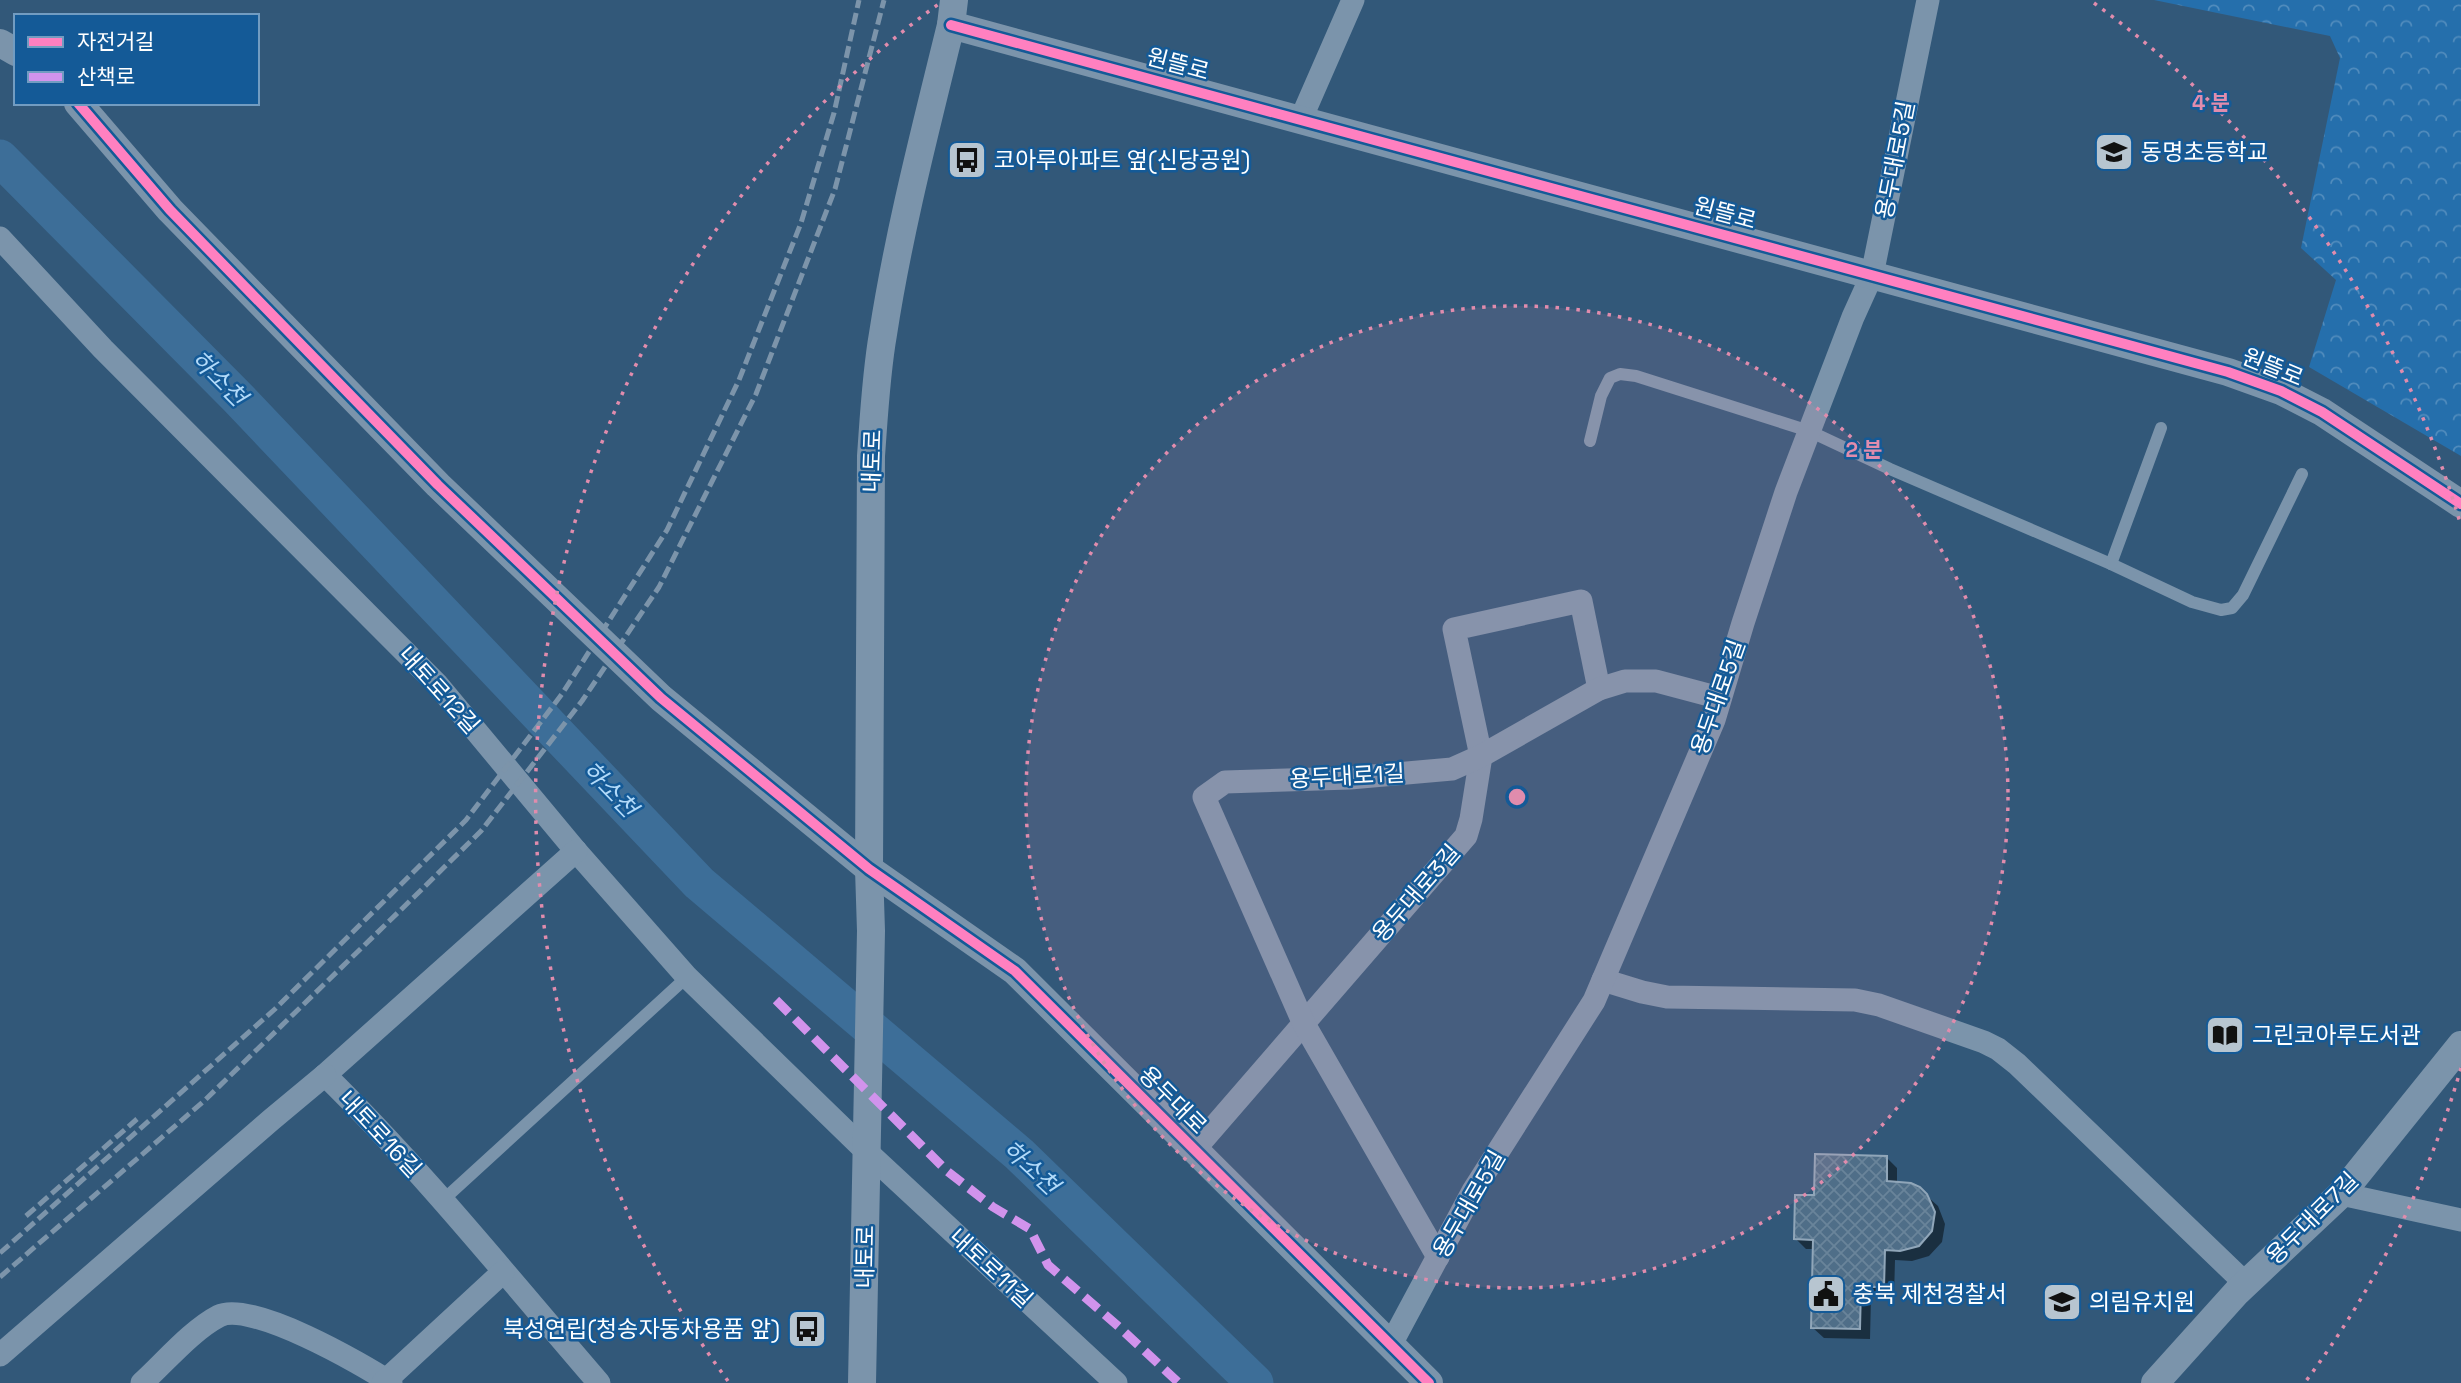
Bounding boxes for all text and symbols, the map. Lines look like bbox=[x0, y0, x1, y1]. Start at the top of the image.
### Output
legend bbox=[14, 14, 259, 105]
text: 자전거길 bbox=[77, 28, 154, 55]
street label: 원뜰로 bbox=[1143, 41, 1213, 87]
text: 산책로 bbox=[77, 63, 135, 90]
text: 4 분 bbox=[2192, 89, 2230, 116]
street label: 용두대로5길 bbox=[1869, 98, 1921, 222]
school or university icon: 동명초등학교 bbox=[2093, 131, 2135, 173]
place label: 동명초등학교 bbox=[2141, 137, 2268, 167]
bus stop icon: 코아루아파트 옆(신당공원) bbox=[946, 139, 988, 181]
place label: 코아루아파트 옆(신당공원) bbox=[994, 145, 1250, 175]
street label: 원뜰로 bbox=[1690, 190, 1760, 236]
street label: 원뜰로 bbox=[2238, 341, 2308, 393]
water label: 하소천 bbox=[185, 344, 255, 414]
street label: 내토로 bbox=[856, 429, 888, 493]
text: 2 분 bbox=[1845, 436, 1883, 463]
street label: 용두대로5길 bbox=[1684, 636, 1752, 758]
street label: 내토로12길 bbox=[392, 640, 486, 740]
water label: 하소천 bbox=[576, 754, 646, 826]
street label: 용두대로1길 bbox=[1289, 758, 1405, 794]
centre of rings bbox=[1505, 785, 1529, 809]
street label: 용두대로3길 bbox=[1365, 838, 1467, 948]
library icon: 그린코아루도서관 bbox=[2204, 1014, 2246, 1056]
place label: 그린코아루도서관 bbox=[2252, 1020, 2421, 1050]
street label: 용두대로 bbox=[1132, 1059, 1214, 1141]
street label: 내토로16길 bbox=[332, 1084, 428, 1184]
water label: 하소천 bbox=[996, 1133, 1068, 1203]
street label: 용두대로5길 bbox=[1426, 1145, 1512, 1263]
street label: 용두대로7길 bbox=[2259, 1165, 2365, 1271]
street label: 내토로11길 bbox=[943, 1222, 1039, 1314]
street label: 내토로 bbox=[849, 1225, 881, 1289]
public building icon: 충북 제천경찰서 bbox=[1805, 1273, 1847, 1315]
place label: 충북 제천경찰서 bbox=[1853, 1279, 2007, 1309]
school or university icon: 의림유치원 bbox=[2041, 1281, 2083, 1323]
place label: 의림유치원 bbox=[2089, 1287, 2195, 1317]
bus stop icon: 북성연립(청송자동차용품 앞) bbox=[786, 1308, 828, 1350]
place label: 북성연립(청송자동차용품 앞) bbox=[503, 1314, 780, 1344]

